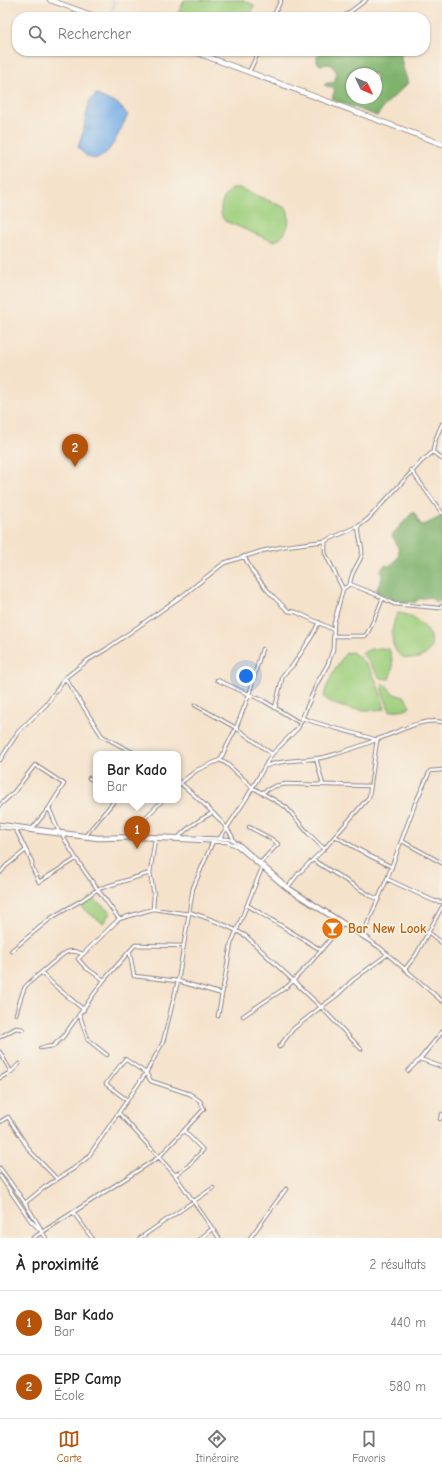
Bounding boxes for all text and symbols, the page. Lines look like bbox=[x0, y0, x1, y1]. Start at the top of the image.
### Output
search box bbox=[12, 12, 430, 56]
icon: search bbox=[26, 23, 48, 45]
text: Rechercher bbox=[58, 25, 131, 43]
north arrow bbox=[346, 68, 382, 104]
pin: 2 bbox=[62, 434, 88, 467]
your location bbox=[236, 666, 256, 686]
popup bbox=[93, 751, 181, 803]
text: Bar Kado bbox=[107, 761, 167, 779]
text: Bar bbox=[107, 779, 127, 794]
pin: 1 bbox=[124, 816, 150, 849]
bar icon: Bar New Look bbox=[319, 915, 345, 941]
place label: Bar New Look bbox=[348, 921, 427, 936]
text: À proximité bbox=[16, 1255, 99, 1274]
text: 2 résultats bbox=[370, 1257, 426, 1272]
text: Bar Kado bbox=[54, 1306, 114, 1324]
text: 1 bbox=[26, 1315, 32, 1330]
text: 440 m bbox=[390, 1315, 426, 1330]
text: Bar bbox=[54, 1324, 74, 1339]
text: EPP Camp bbox=[54, 1370, 121, 1388]
text: 2 bbox=[26, 1379, 32, 1394]
text: 580 m bbox=[389, 1379, 426, 1394]
text: École bbox=[54, 1388, 84, 1403]
tab: Carte bbox=[57, 1428, 82, 1465]
tab: Itinéraire bbox=[195, 1428, 239, 1465]
tab: Favoris bbox=[352, 1428, 385, 1465]

